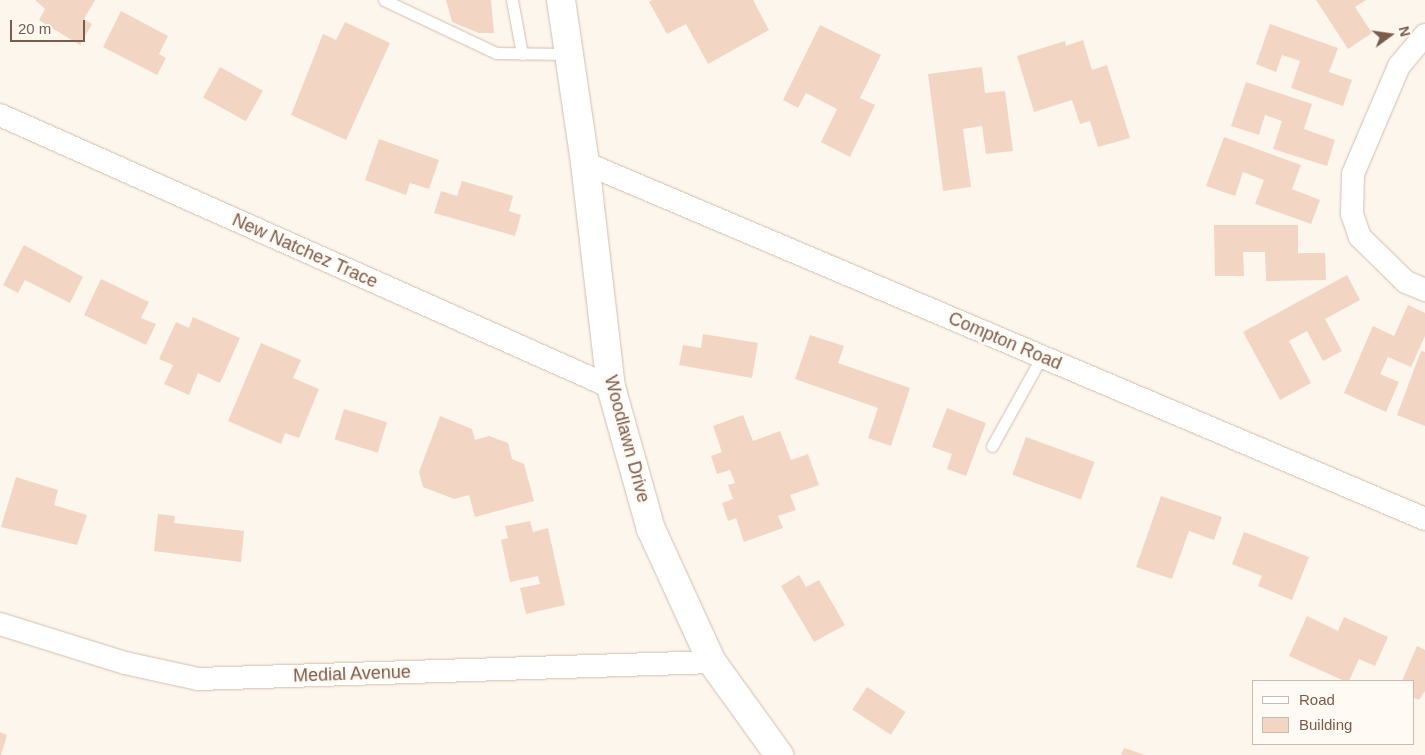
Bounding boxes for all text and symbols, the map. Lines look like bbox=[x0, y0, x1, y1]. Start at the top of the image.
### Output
scale bar bbox=[12, 10, 88, 42]
north arrow bbox=[1365, 10, 1415, 60]
text: 20 m bbox=[18, 20, 51, 37]
text: N bbox=[1396, 25, 1414, 38]
street label: New Natchez Trace bbox=[229, 209, 381, 293]
street label: Compton Road bbox=[945, 307, 1065, 375]
street label: Woodlawn Drive bbox=[600, 373, 654, 505]
street label: Medial Avenue bbox=[292, 661, 412, 687]
legend bbox=[1252, 680, 1415, 745]
text: Road bbox=[1299, 691, 1335, 708]
text: Building bbox=[1299, 716, 1352, 733]

